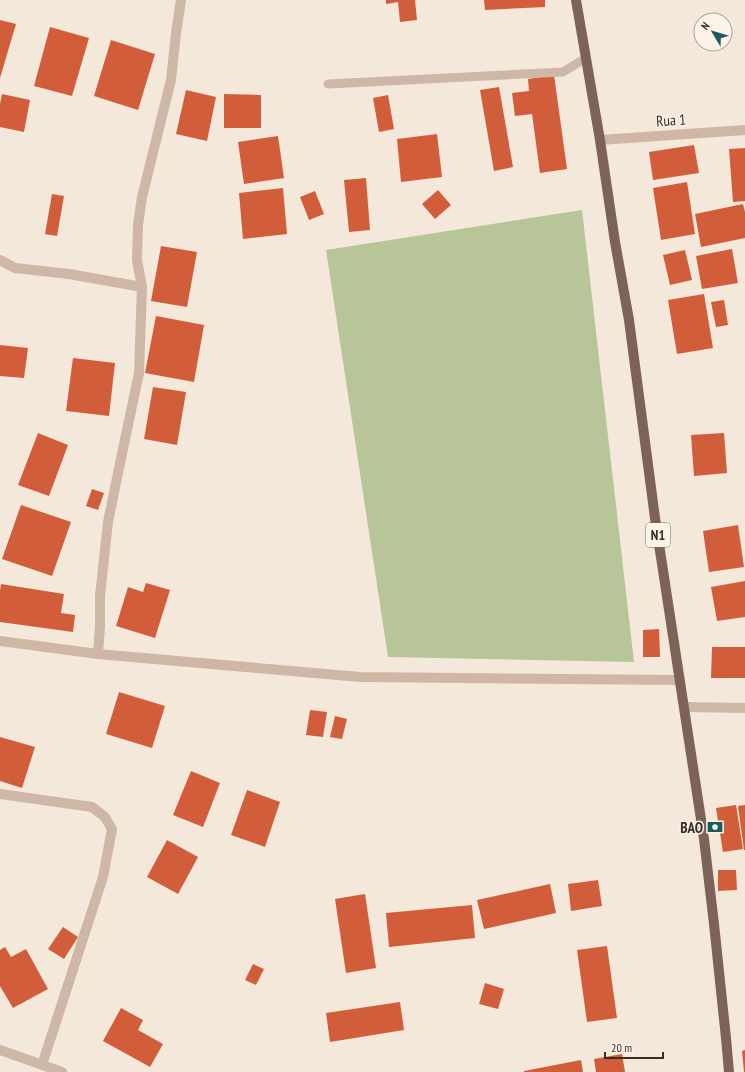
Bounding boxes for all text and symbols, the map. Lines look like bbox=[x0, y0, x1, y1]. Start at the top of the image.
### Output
north arrow bbox=[693, 12, 733, 52]
text: N bbox=[698, 19, 712, 32]
street label: Rua 1 bbox=[656, 109, 686, 131]
road number: N1 bbox=[646, 523, 670, 547]
place label: BAO bbox=[680, 818, 703, 837]
bank icon: BAO bbox=[706, 818, 724, 836]
scale bar bbox=[605, 1034, 663, 1060]
text: 20 m bbox=[611, 1040, 632, 1055]

